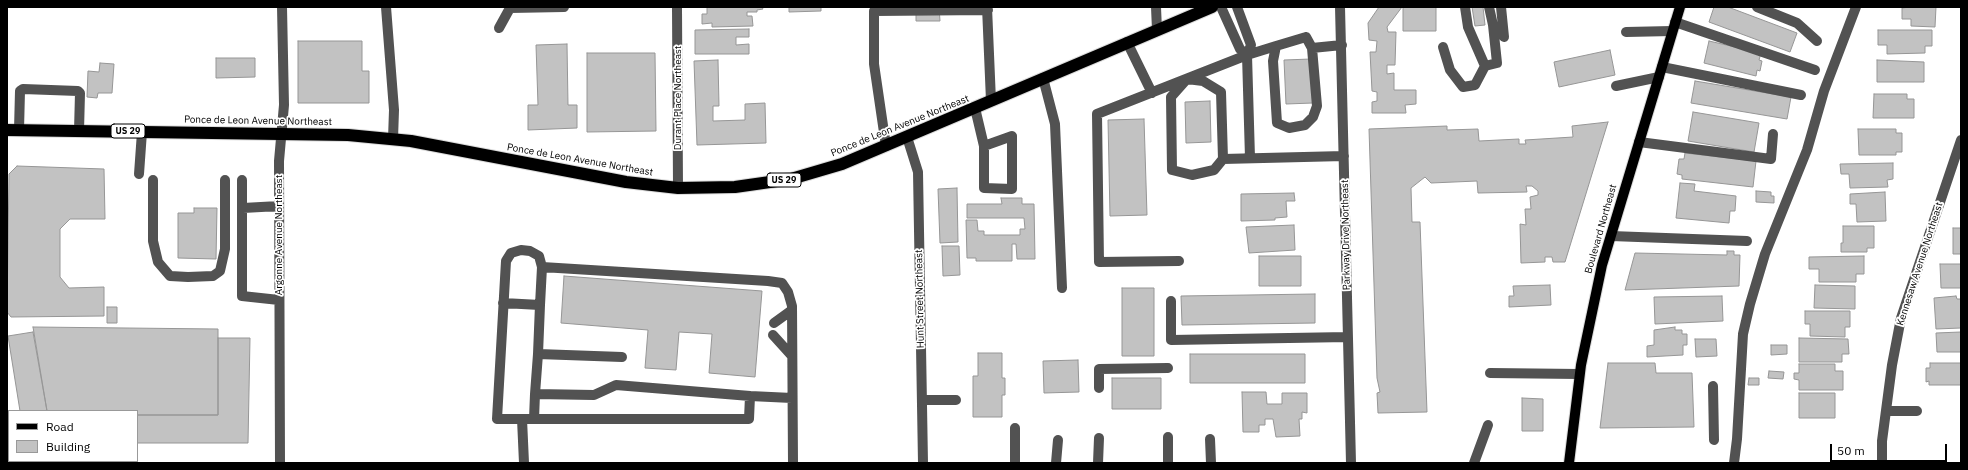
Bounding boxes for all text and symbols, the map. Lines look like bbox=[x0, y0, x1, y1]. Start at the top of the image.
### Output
street label: Durant Place Northeast bbox=[672, 46, 684, 150]
street label: Ponce de Leon Avenue Northeast bbox=[829, 93, 971, 159]
street label: Ponce de Leon Avenue Northeast bbox=[184, 114, 332, 128]
road number: US 29 bbox=[111, 124, 145, 138]
street label: Ponce de Leon Avenue Northeast bbox=[506, 141, 654, 179]
road number: US 29 bbox=[767, 173, 801, 187]
street label: Argonne Avenue Northeast bbox=[273, 175, 285, 295]
street label: Parkway Drive Northeast bbox=[1339, 180, 1353, 290]
street label: Boulevard Northeast bbox=[1582, 183, 1620, 275]
street label: Kennesaw Avenue Northeast bbox=[1894, 201, 1946, 327]
street label: Hunt Street Northeast bbox=[913, 250, 927, 348]
legend bbox=[8, 410, 138, 462]
text: Road bbox=[46, 419, 74, 434]
scale bar bbox=[1832, 436, 1949, 462]
text: Building bbox=[46, 439, 90, 454]
text: 50 m bbox=[1837, 443, 1865, 458]

